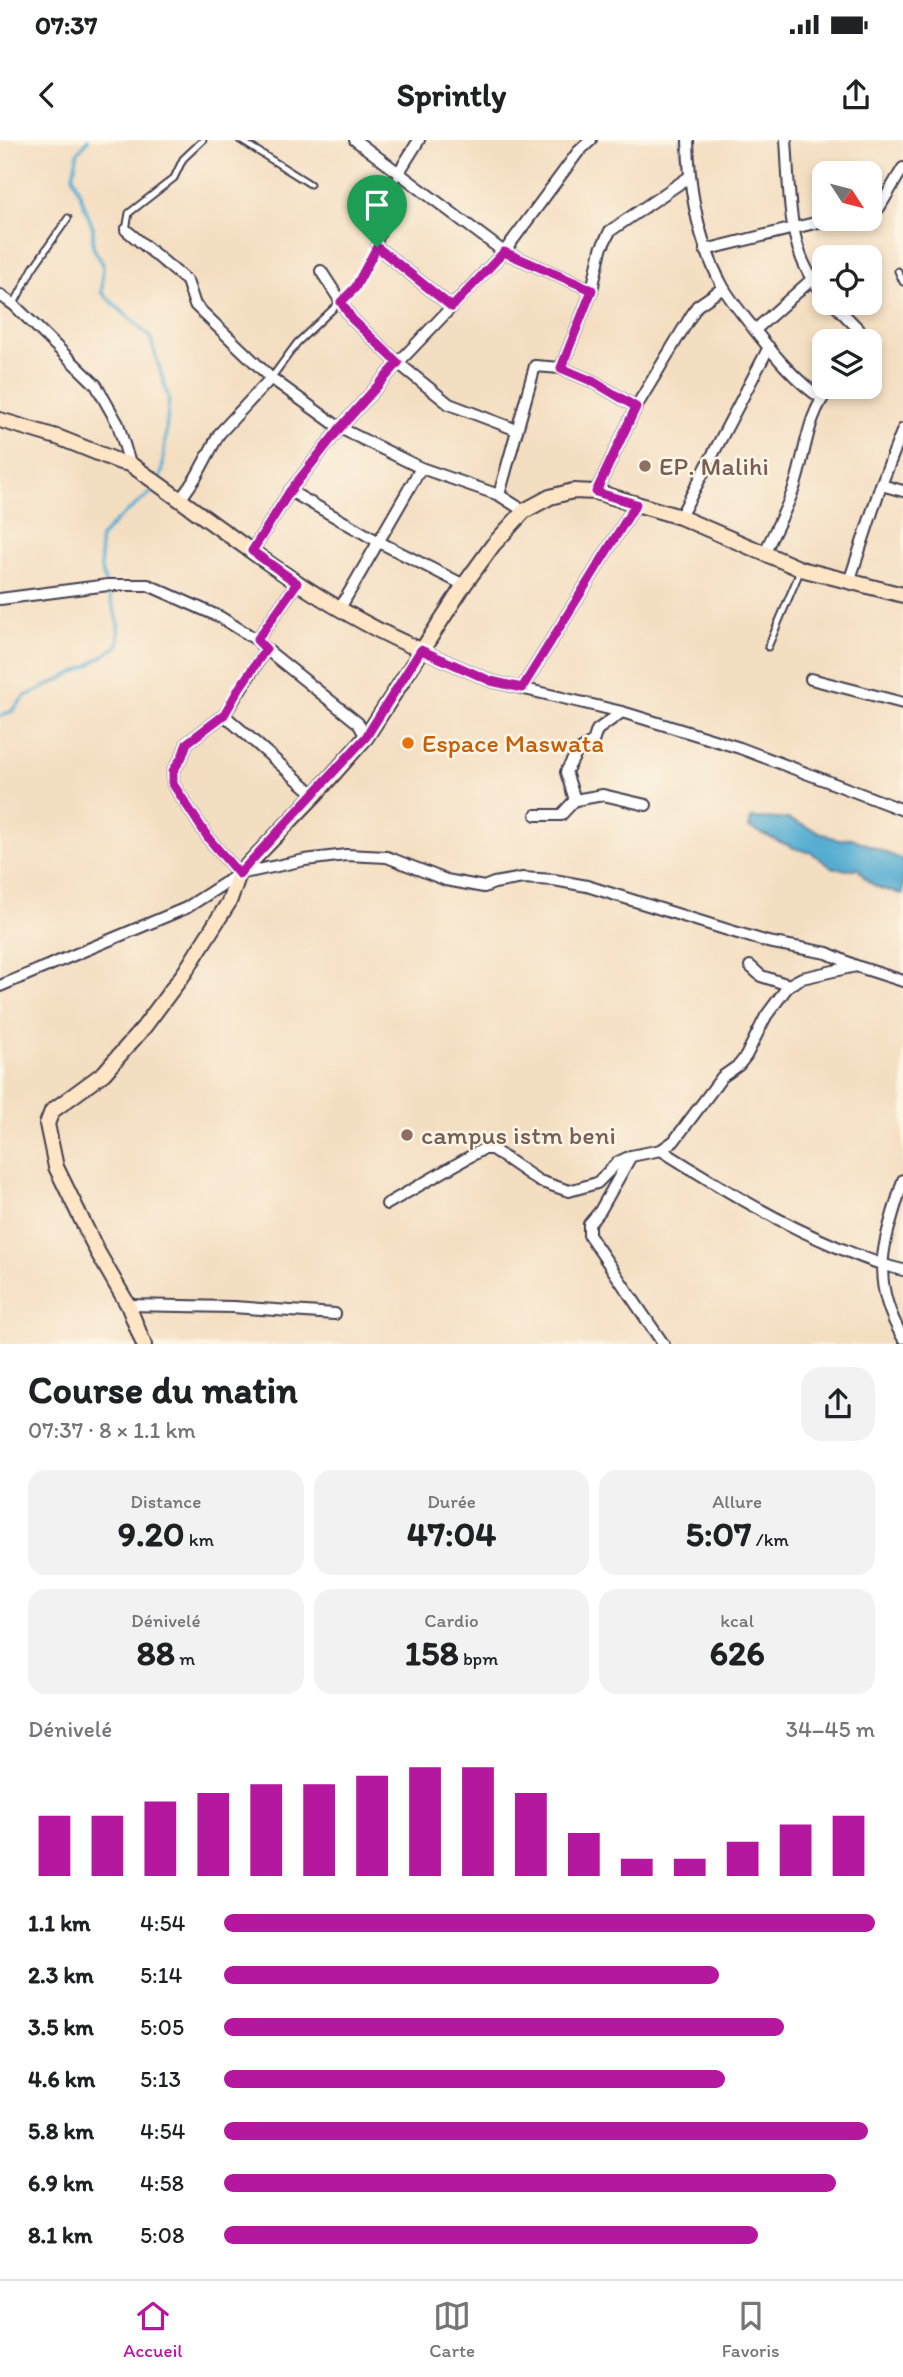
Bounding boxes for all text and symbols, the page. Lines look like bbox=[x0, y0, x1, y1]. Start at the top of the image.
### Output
text: 07:37 bbox=[35, 9, 97, 41]
icon: back bbox=[28, 76, 66, 114]
text: Sprintly bbox=[397, 76, 506, 114]
icon: share bbox=[837, 76, 875, 114]
north arrow bbox=[812, 161, 882, 231]
map controls bbox=[812, 161, 882, 399]
pin bbox=[347, 175, 407, 247]
icon: arrive bbox=[358, 186, 396, 224]
button: locate bbox=[812, 245, 882, 315]
button: layers bbox=[812, 329, 882, 399]
place label: EP. Malihi bbox=[659, 450, 769, 482]
marker: EP. Malihi bbox=[637, 458, 653, 474]
place label: Espace Maswata bbox=[422, 727, 604, 759]
marker: Espace Maswata bbox=[400, 735, 416, 751]
place label: campus istm beni bbox=[421, 1119, 616, 1151]
marker: campus istm beni bbox=[399, 1127, 415, 1143]
text: Course du matin bbox=[28, 1367, 298, 1413]
button: share bbox=[801, 1367, 875, 1441]
text: 07:37 · 8 × 1.1 km bbox=[28, 1416, 196, 1444]
text: Distance bbox=[130, 1490, 201, 1513]
text: Durée bbox=[427, 1490, 476, 1513]
text: Allure bbox=[712, 1490, 762, 1513]
text: 9.20 bbox=[118, 1513, 185, 1555]
text: 47:04 bbox=[407, 1513, 496, 1555]
text: 5:07 bbox=[686, 1513, 751, 1555]
text: km bbox=[185, 1528, 214, 1551]
text: /km bbox=[751, 1528, 789, 1551]
text: Dénivelé bbox=[131, 1609, 201, 1632]
text: Cardio bbox=[424, 1609, 479, 1632]
text: kcal bbox=[720, 1609, 754, 1632]
text: 88 bbox=[137, 1632, 175, 1674]
text: 158 bbox=[405, 1632, 459, 1674]
text: 626 bbox=[709, 1632, 765, 1674]
text: m bbox=[175, 1647, 195, 1670]
text: bpm bbox=[459, 1647, 498, 1670]
text: Dénivelé bbox=[28, 1715, 112, 1743]
text: 34–45 m bbox=[785, 1715, 875, 1743]
text: 1.1 km bbox=[28, 1909, 91, 1937]
text: 4:54 bbox=[140, 1909, 185, 1937]
text: 2.3 km bbox=[28, 1961, 94, 1989]
text: 5:14 bbox=[140, 1961, 182, 1989]
text: 3.5 km bbox=[28, 2013, 94, 2041]
text: 5:05 bbox=[140, 2013, 184, 2041]
text: 4.6 km bbox=[28, 2065, 95, 2093]
text: 5:13 bbox=[140, 2065, 181, 2093]
text: 5.8 km bbox=[28, 2117, 94, 2145]
text: 4:54 bbox=[140, 2117, 185, 2145]
text: 6.9 km bbox=[28, 2169, 93, 2197]
text: 4:58 bbox=[140, 2169, 184, 2197]
text: 8.1 km bbox=[28, 2221, 93, 2249]
text: 5:08 bbox=[140, 2221, 184, 2249]
tab: Accueil bbox=[123, 2297, 183, 2362]
tab: Carte bbox=[429, 2297, 475, 2362]
tab: Favoris bbox=[722, 2297, 780, 2362]

